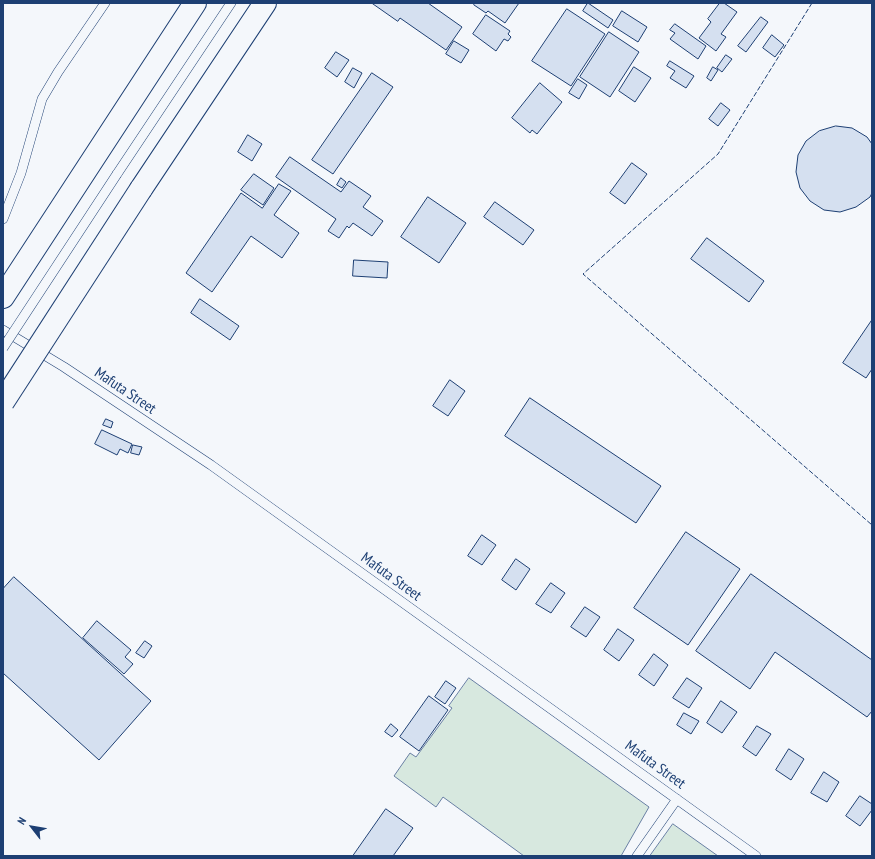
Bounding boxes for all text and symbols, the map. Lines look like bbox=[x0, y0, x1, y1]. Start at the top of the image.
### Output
street label: Mafuta Street bbox=[91, 364, 159, 418]
street label: Mafuta Street bbox=[357, 549, 425, 605]
street label: Mafuta Street bbox=[621, 737, 689, 793]
north arrow bbox=[12, 807, 52, 847]
text: N bbox=[14, 815, 29, 827]

